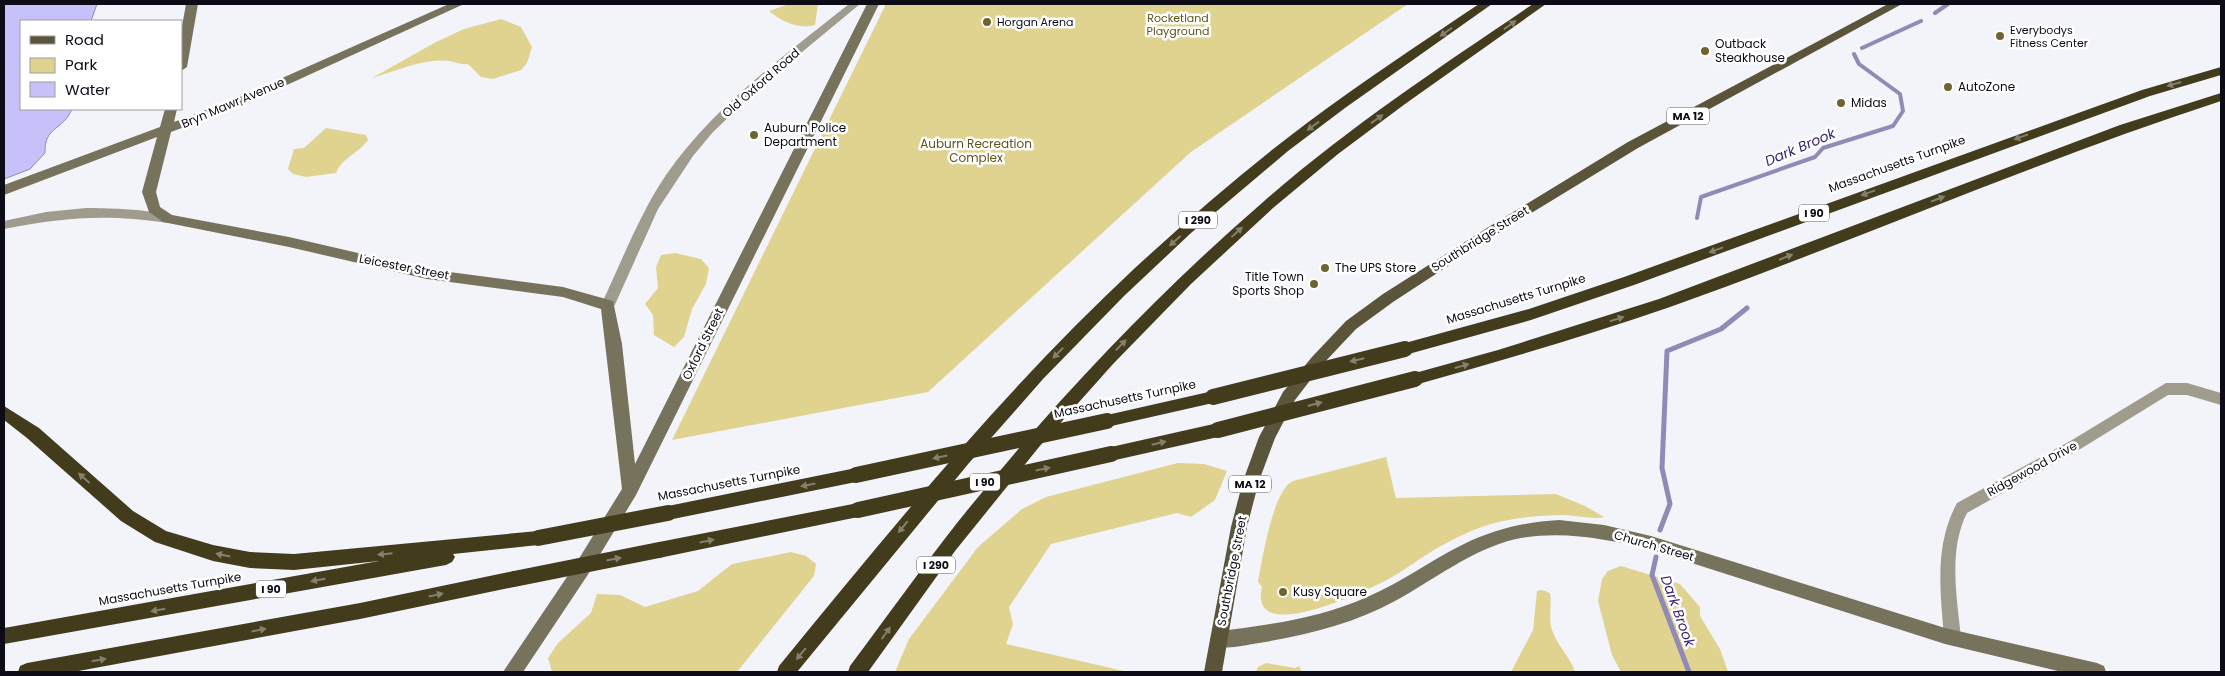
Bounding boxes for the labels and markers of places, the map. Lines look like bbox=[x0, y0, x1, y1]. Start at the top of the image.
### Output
place label: Horgan Arena bbox=[997, 14, 1073, 30]
marker: Horgan Arena bbox=[981, 16, 993, 28]
place label: Everybodys Fitness Center bbox=[2010, 22, 2088, 51]
marker: Everybodys Fitness Center bbox=[1994, 30, 2006, 42]
place label: Outback Steakhouse bbox=[1715, 35, 1785, 66]
marker: Outback Steakhouse bbox=[1699, 45, 1711, 57]
place label: AutoZone bbox=[1958, 78, 2015, 95]
marker: AutoZone bbox=[1942, 81, 1954, 93]
place label: Midas bbox=[1851, 94, 1887, 111]
marker: Midas bbox=[1835, 97, 1847, 109]
place label: Auburn Police Department bbox=[764, 119, 846, 150]
marker: Auburn Police Department bbox=[748, 129, 760, 141]
place label: The UPS Store bbox=[1335, 259, 1416, 276]
marker: The UPS Store bbox=[1319, 262, 1331, 274]
place label: Title Town Sports Shop bbox=[1232, 268, 1304, 299]
marker: Title Town Sports Shop bbox=[1308, 278, 1320, 290]
place label: Kusy Square bbox=[1293, 583, 1367, 600]
marker: Kusy Square bbox=[1277, 586, 1289, 598]

